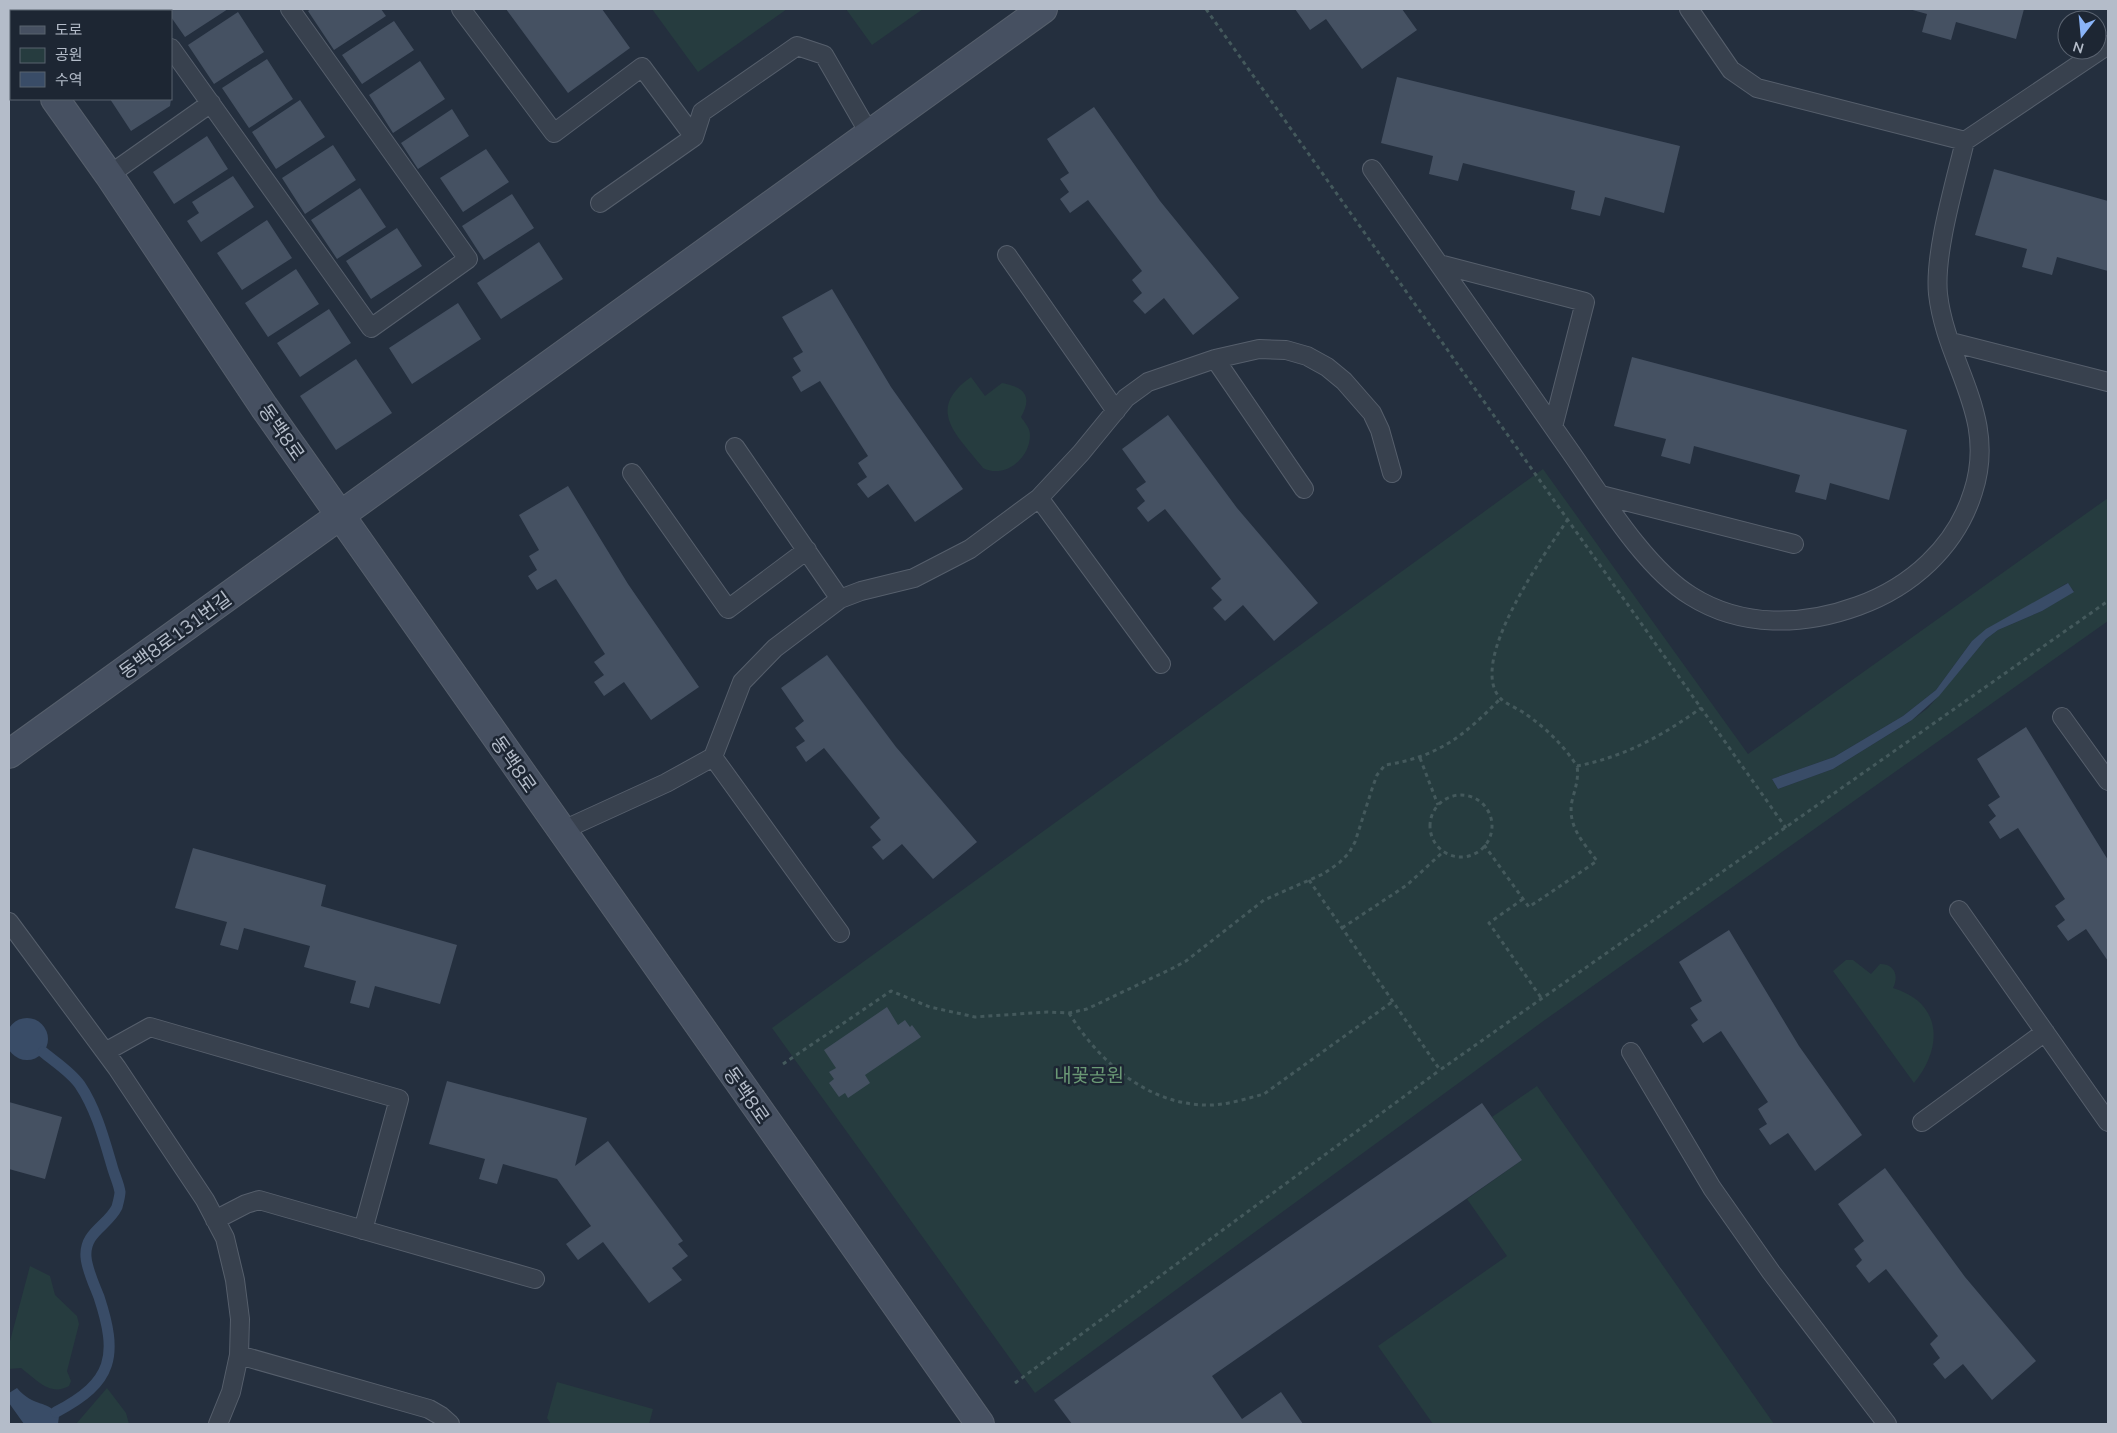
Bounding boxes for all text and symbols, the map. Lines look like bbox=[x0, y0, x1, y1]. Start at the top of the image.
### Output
legend bbox=[10, 10, 172, 100]
north arrow bbox=[2057, 10, 2107, 60]
text: 도로 bbox=[55, 20, 83, 39]
text: N bbox=[2071, 37, 2086, 58]
text: 공원 bbox=[55, 45, 83, 64]
text: 수역 bbox=[55, 70, 83, 89]
street label: 동백8로 bbox=[254, 399, 310, 465]
street label: 동백8로131번길 bbox=[114, 586, 236, 684]
street label: 동백8로 bbox=[486, 731, 542, 797]
street label: 동백8로 bbox=[719, 1062, 775, 1128]
park label: 내꽃공원 bbox=[1054, 1063, 1124, 1087]

